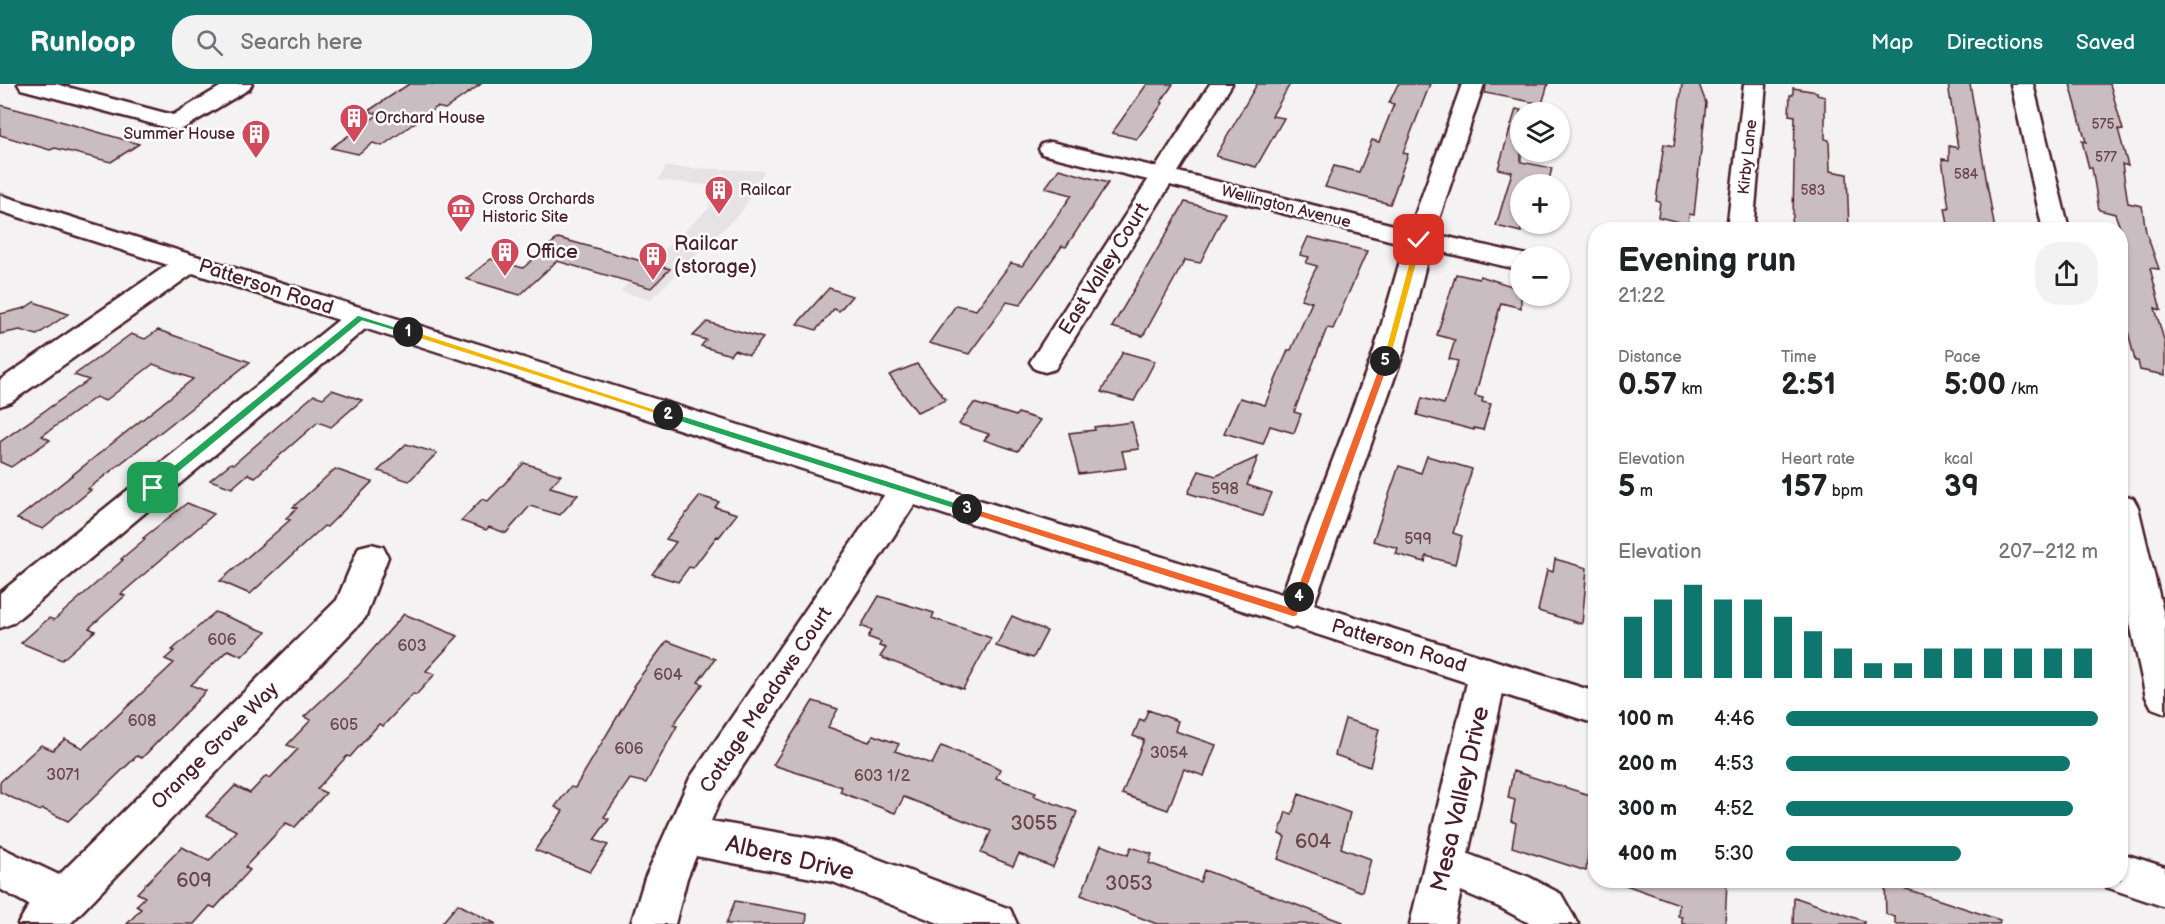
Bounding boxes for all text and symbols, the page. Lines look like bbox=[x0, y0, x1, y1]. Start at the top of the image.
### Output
search box bbox=[172, 15, 592, 69]
text: Runloop bbox=[30, 26, 136, 59]
icon: search bbox=[193, 26, 226, 59]
text: Search here bbox=[241, 29, 362, 56]
text: Map bbox=[1871, 30, 1914, 55]
text: Directions bbox=[1947, 30, 2043, 55]
text: Saved bbox=[2076, 30, 2135, 55]
building icon: Orchard House bbox=[338, 102, 370, 144]
map controls bbox=[1510, 102, 1570, 306]
button: layers bbox=[1510, 102, 1570, 162]
place label: Orchard House bbox=[375, 109, 485, 128]
house number: 575 bbox=[2092, 116, 2114, 133]
building icon: Summer House bbox=[240, 118, 272, 160]
street label: Kirby Lane bbox=[1735, 118, 1761, 196]
place label: Summer House bbox=[123, 125, 236, 144]
house number: 577 bbox=[2095, 149, 2117, 166]
house number: 584 bbox=[1954, 166, 1979, 183]
building icon: Railcar bbox=[703, 174, 735, 216]
button: + bbox=[1510, 174, 1570, 234]
place label: Railcar bbox=[740, 181, 791, 200]
street label: Wellington Avenue bbox=[1219, 182, 1353, 232]
house number: 583 bbox=[1801, 182, 1825, 199]
place label: Cross Orchards Historic Site bbox=[482, 190, 595, 227]
museum icon: Cross Orchards Historic Site bbox=[445, 192, 477, 234]
street label: East Valley Court bbox=[1054, 199, 1154, 339]
pin bbox=[1393, 214, 1444, 265]
icon: check bbox=[1402, 223, 1435, 256]
place label: Railcar (storage) bbox=[674, 232, 757, 279]
building icon: Office bbox=[489, 236, 521, 278]
place label: Office bbox=[526, 240, 578, 264]
building icon: Railcar (storage) bbox=[637, 240, 669, 282]
text: Evening run bbox=[1618, 241, 1796, 281]
button: share bbox=[2035, 242, 2098, 305]
button: − bbox=[1510, 246, 1570, 306]
street label: Patterson Road bbox=[196, 254, 336, 320]
text: 21:22 bbox=[1618, 284, 1665, 308]
pin: 1 bbox=[393, 317, 423, 347]
text: 1 bbox=[405, 322, 411, 341]
pin: 5 bbox=[1370, 346, 1400, 376]
text: Distance bbox=[1618, 348, 1682, 367]
text: Time bbox=[1781, 348, 1816, 367]
text: Pace bbox=[1944, 348, 1980, 367]
text: 5 bbox=[1380, 351, 1390, 370]
text: 0.57 bbox=[1618, 367, 1677, 403]
text: 2:51 bbox=[1781, 367, 1836, 403]
text: 5:00 bbox=[1944, 367, 2006, 403]
text: km bbox=[1677, 380, 1703, 399]
text: /km bbox=[2006, 380, 2039, 399]
pin: 2 bbox=[653, 400, 683, 430]
text: 2 bbox=[663, 405, 673, 424]
text: Elevation bbox=[1618, 450, 1685, 469]
text: Heart rate bbox=[1781, 450, 1855, 469]
text: kcal bbox=[1944, 450, 1973, 469]
pin bbox=[127, 462, 178, 513]
text: 5 bbox=[1618, 469, 1635, 505]
text: 157 bbox=[1781, 469, 1828, 505]
text: 39 bbox=[1944, 469, 1979, 505]
icon: arrive bbox=[136, 471, 169, 504]
house number: 598 bbox=[1211, 480, 1239, 499]
text: m bbox=[1635, 482, 1653, 501]
text: bpm bbox=[1828, 482, 1863, 501]
pin: 3 bbox=[952, 494, 982, 524]
text: 3 bbox=[962, 499, 972, 518]
house number: 599 bbox=[1404, 530, 1432, 549]
text: Elevation bbox=[1618, 540, 1701, 564]
text: 207–212 m bbox=[1998, 540, 2098, 564]
pin: 4 bbox=[1284, 582, 1314, 612]
text: 4 bbox=[1294, 587, 1304, 606]
street label: Cottage Meadows Court bbox=[695, 602, 837, 798]
street label: Patterson Road bbox=[1328, 614, 1470, 678]
house number: 606 bbox=[208, 631, 237, 650]
house number: 603 bbox=[397, 637, 427, 656]
house number: 604 bbox=[654, 666, 683, 685]
street label: Orange Grove Way bbox=[146, 677, 284, 815]
street label: Mesa Valley Drive bbox=[1425, 703, 1495, 895]
text: 100 m bbox=[1618, 707, 1674, 731]
text: 4:46 bbox=[1714, 707, 1755, 731]
house number: 608 bbox=[128, 712, 156, 731]
house number: 605 bbox=[330, 716, 358, 735]
house number: 606 bbox=[615, 740, 644, 759]
house number: 3054 bbox=[1150, 744, 1188, 763]
text: 200 m bbox=[1618, 752, 1677, 776]
text: 4:53 bbox=[1714, 752, 1754, 776]
house number: 3071 bbox=[46, 766, 80, 785]
house number: 603 1/2 bbox=[854, 767, 911, 786]
text: 300 m bbox=[1618, 797, 1677, 821]
text: 4:52 bbox=[1714, 797, 1754, 821]
house number: 3055 bbox=[1011, 812, 1057, 836]
street label: Albers Drive bbox=[723, 829, 857, 887]
house number: 604 bbox=[1295, 830, 1331, 854]
text: 400 m bbox=[1618, 842, 1677, 866]
text: 5:30 bbox=[1714, 842, 1754, 866]
house number: 609 bbox=[176, 869, 212, 893]
house number: 3053 bbox=[1105, 872, 1153, 896]

